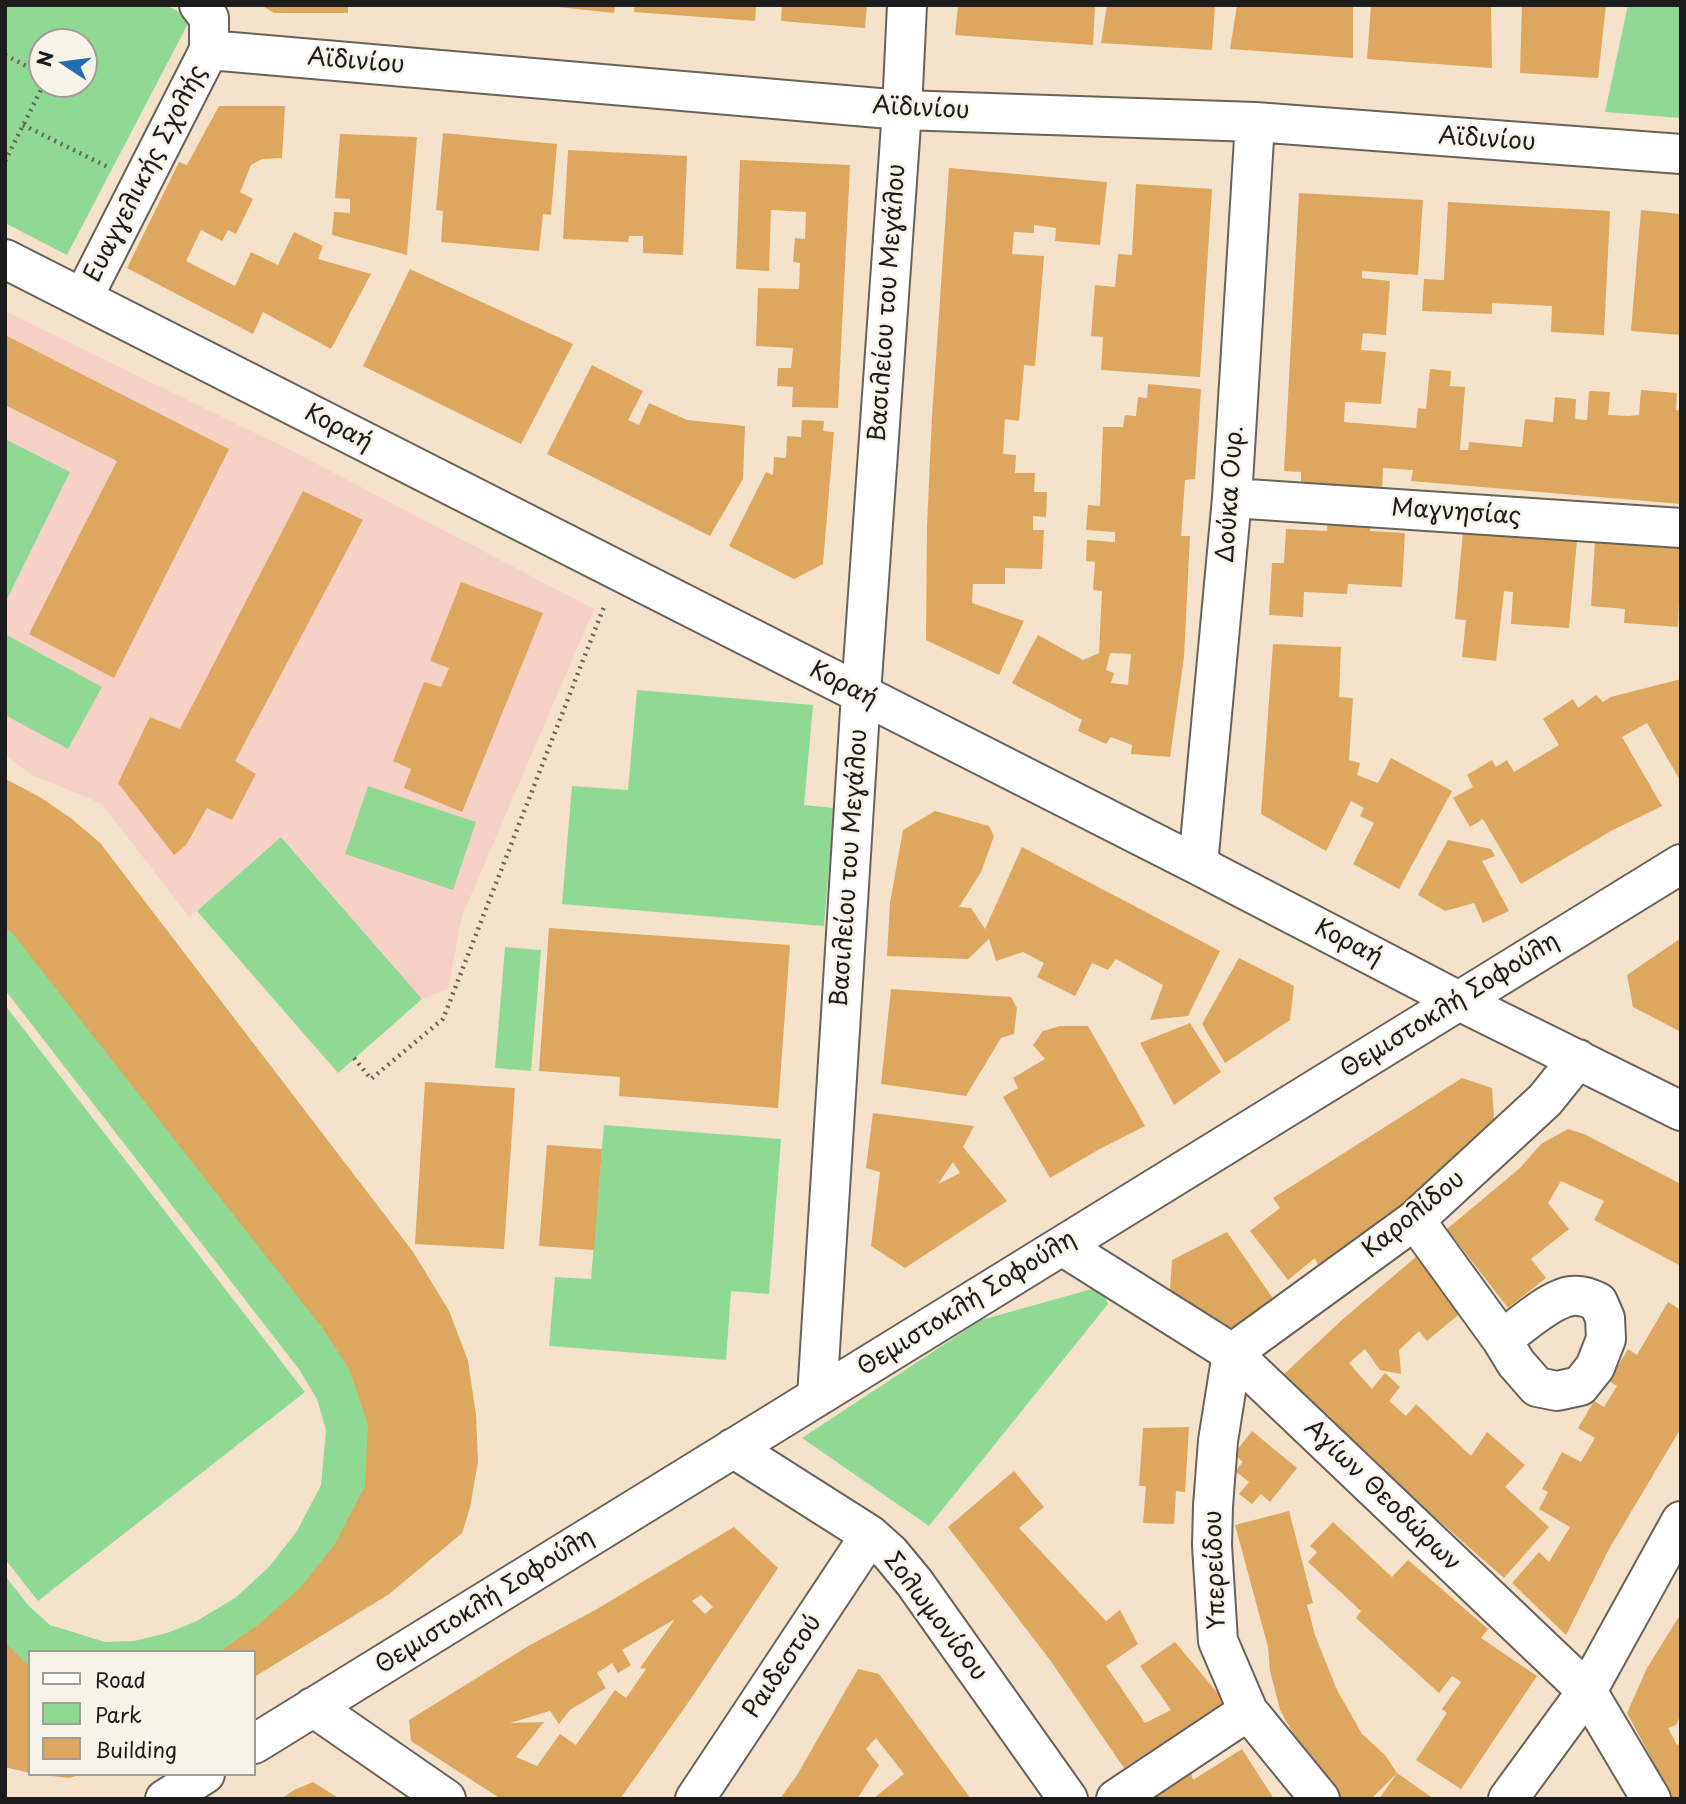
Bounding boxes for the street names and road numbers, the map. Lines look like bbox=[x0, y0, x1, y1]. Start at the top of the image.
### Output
street label: Αϊδινίου bbox=[306, 43, 406, 81]
street label: Ευαγγελικής Σχολής bbox=[79, 61, 213, 287]
street label: Αϊδινίου bbox=[872, 92, 970, 126]
street label: Αϊδινίου bbox=[1437, 122, 1537, 158]
street label: Βασιλείου του Μεγάλου bbox=[864, 163, 912, 443]
street label: Κοραή bbox=[299, 399, 377, 457]
street label: Δούκα Ουρ. bbox=[1212, 424, 1250, 564]
street label: Μαγνησίας bbox=[1390, 494, 1522, 532]
street label: Κοραή bbox=[804, 656, 882, 714]
street label: Βασιλείου του Μεγάλου bbox=[826, 728, 874, 1008]
street label: Κοραή bbox=[1309, 914, 1387, 972]
street label: Θεμιστοκλή Σοφούλη bbox=[1336, 927, 1564, 1085]
street label: Καρολίδου bbox=[1357, 1165, 1471, 1265]
street label: Θεμιστοκλή Σοφούλη bbox=[853, 1225, 1081, 1383]
street label: Αγίων Θεοδώρων bbox=[1298, 1414, 1466, 1578]
street label: Υπερείδου bbox=[1200, 1510, 1232, 1630]
street label: Θεμιστοκλή Σοφούλη bbox=[371, 1523, 599, 1681]
street label: Σολωμονίδου bbox=[877, 1547, 993, 1687]
street label: Ραιδεστού bbox=[738, 1610, 828, 1724]

